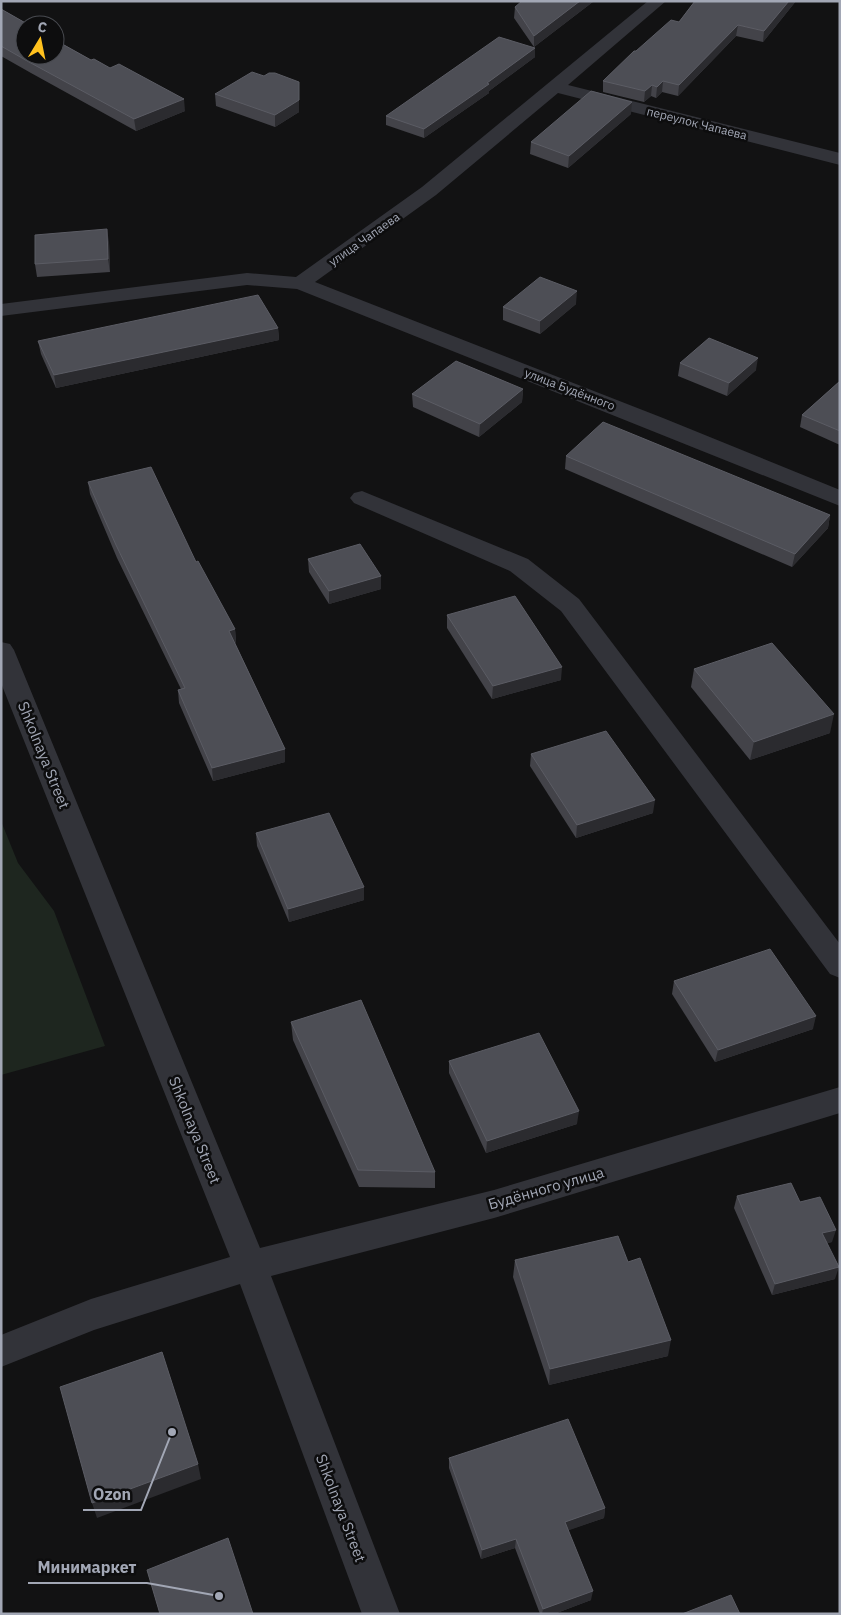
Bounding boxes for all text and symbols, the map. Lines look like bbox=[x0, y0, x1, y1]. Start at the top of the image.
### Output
north arrow bbox=[15, 15, 65, 65]
text: С bbox=[36, 18, 48, 37]
street label: переулок Чапаева bbox=[645, 103, 749, 143]
street label: улица Чапаева bbox=[326, 209, 403, 269]
street label: улица Будённого bbox=[523, 365, 618, 413]
street label: Shkolnaya Street bbox=[14, 699, 74, 811]
street label: Shkolnaya Street bbox=[165, 1074, 225, 1186]
street label: Будённого улица bbox=[486, 1162, 606, 1214]
street label: Shkolnaya Street bbox=[312, 1451, 370, 1565]
callout: Ozon bbox=[83, 1479, 141, 1510]
text: Ozon bbox=[93, 1484, 131, 1504]
callout: Минимаркет bbox=[28, 1552, 147, 1583]
text: Минимаркет bbox=[38, 1557, 137, 1577]

